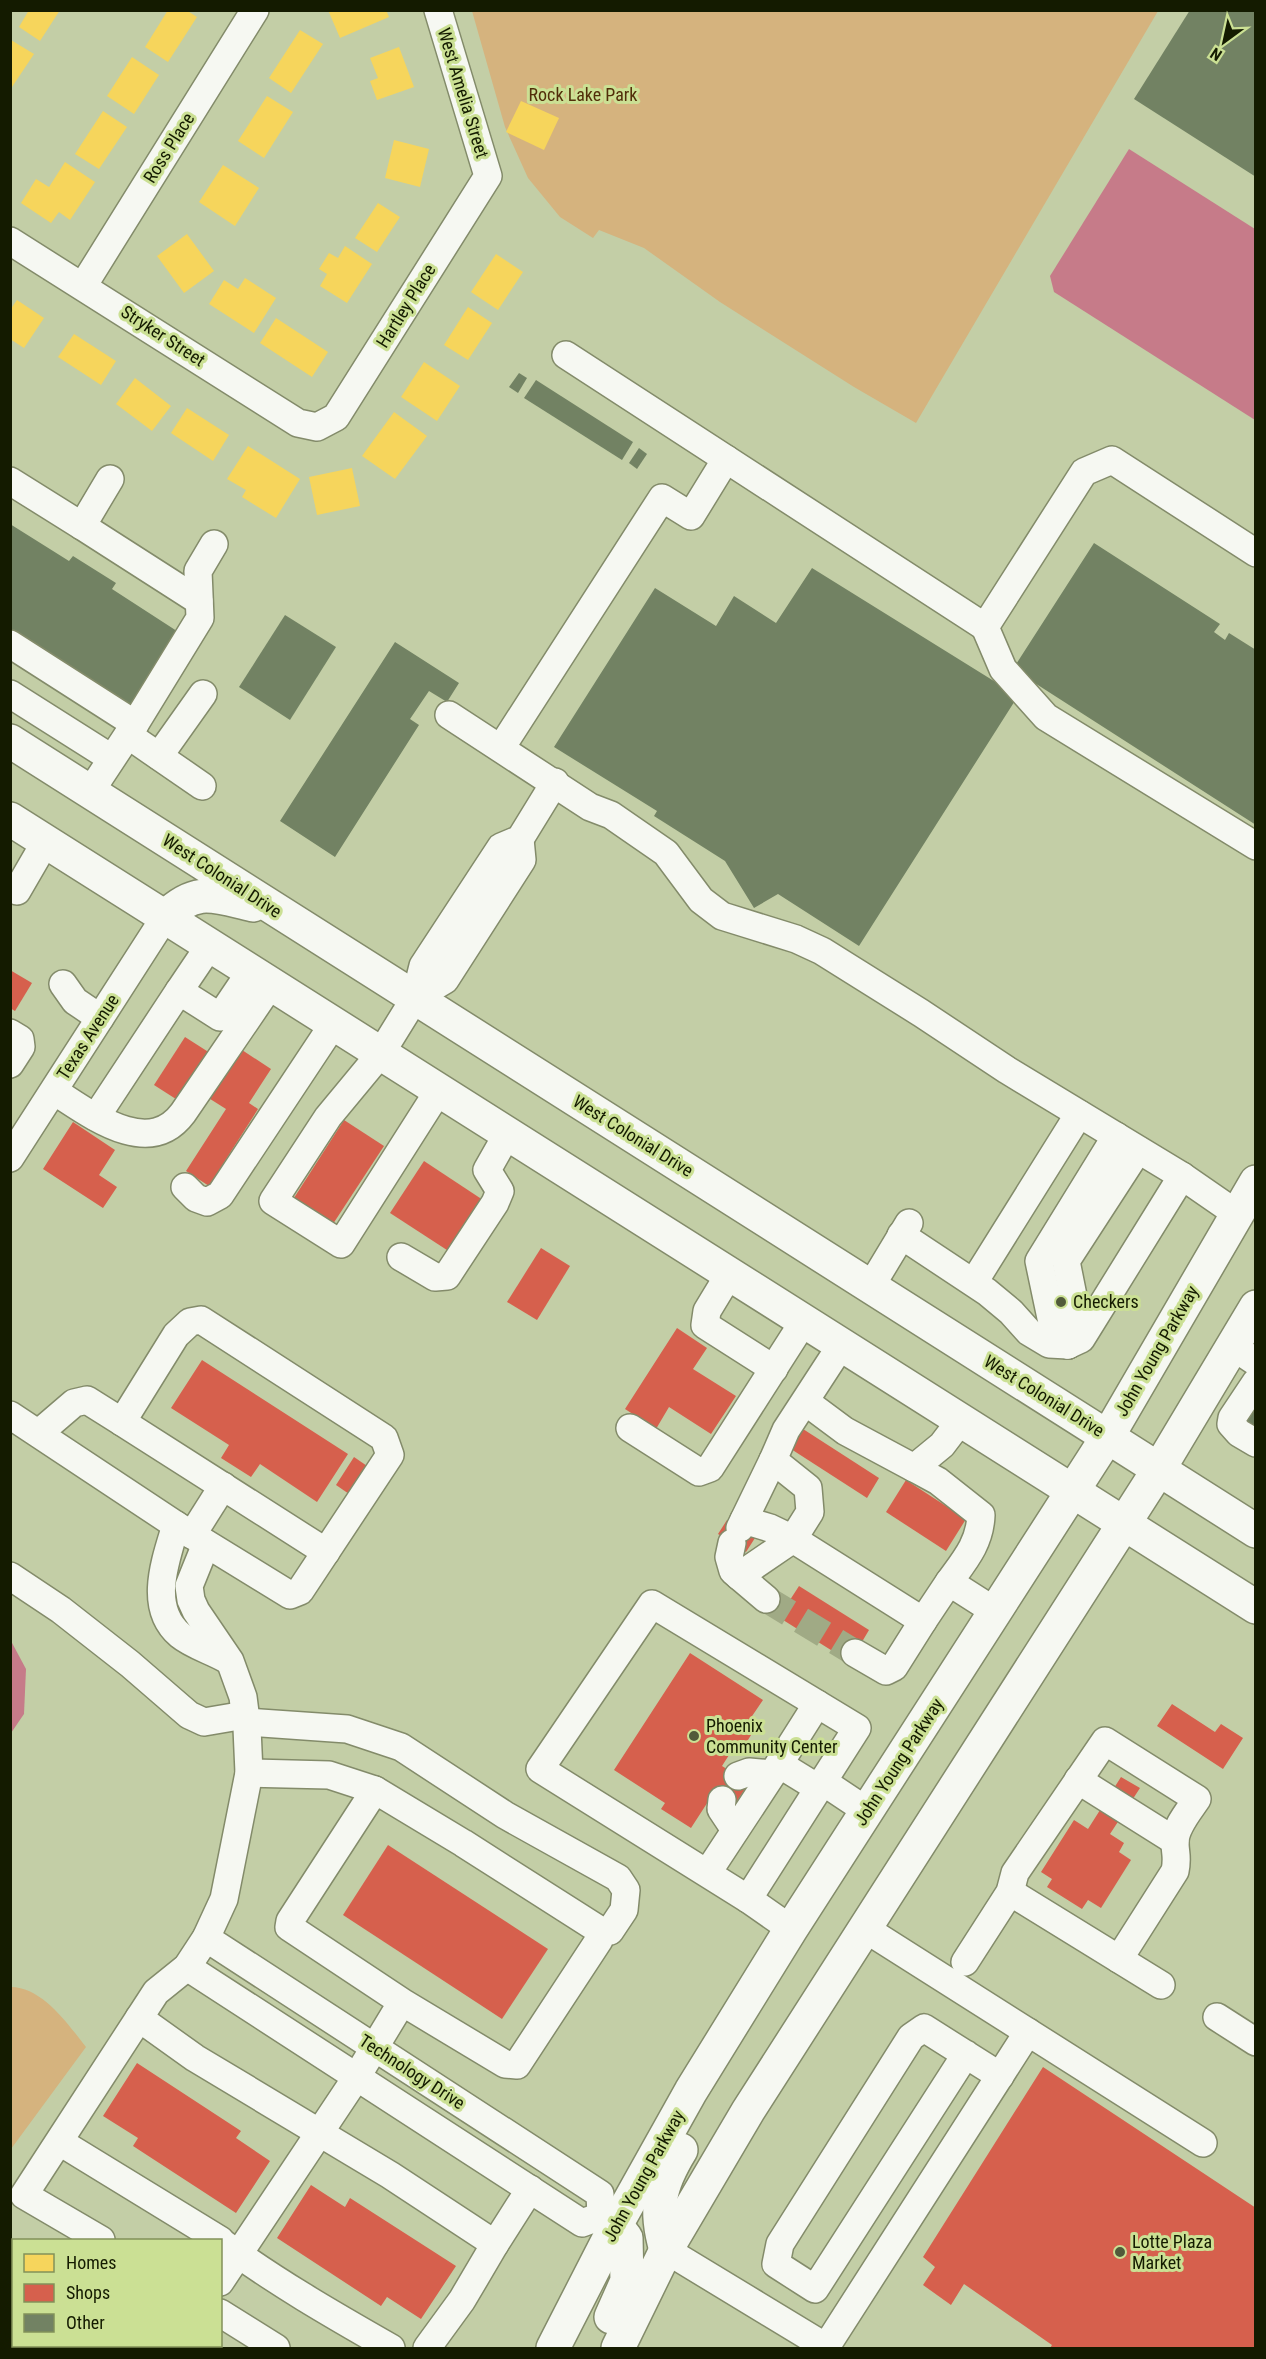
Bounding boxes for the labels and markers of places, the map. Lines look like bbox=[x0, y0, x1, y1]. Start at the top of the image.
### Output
place label: Checkers bbox=[1073, 1291, 1139, 1312]
marker: Checkers bbox=[1054, 1295, 1068, 1309]
place label: Phoenix Community Center bbox=[706, 1715, 838, 1757]
marker: Phoenix Community Center bbox=[687, 1729, 701, 1743]
place label: Lotte Plaza Market bbox=[1132, 2231, 1212, 2273]
marker: Lotte Plaza Market bbox=[1113, 2245, 1127, 2259]

